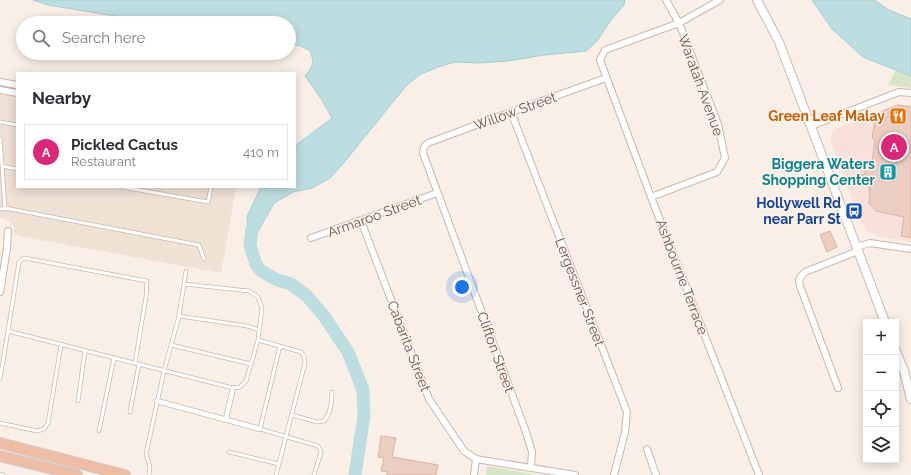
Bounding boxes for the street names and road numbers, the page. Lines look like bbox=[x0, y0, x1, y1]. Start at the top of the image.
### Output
street label: Waratah Avenue bbox=[675, 32, 727, 138]
street label: Willow Street bbox=[471, 89, 559, 133]
street label: Armaroo Street bbox=[325, 192, 423, 240]
street label: Ashbourne Terrace bbox=[653, 217, 711, 337]
street label: Lergessner Street bbox=[552, 236, 608, 349]
street label: Cabarita Street bbox=[384, 298, 434, 394]
street label: Clifton Street bbox=[474, 310, 518, 395]

